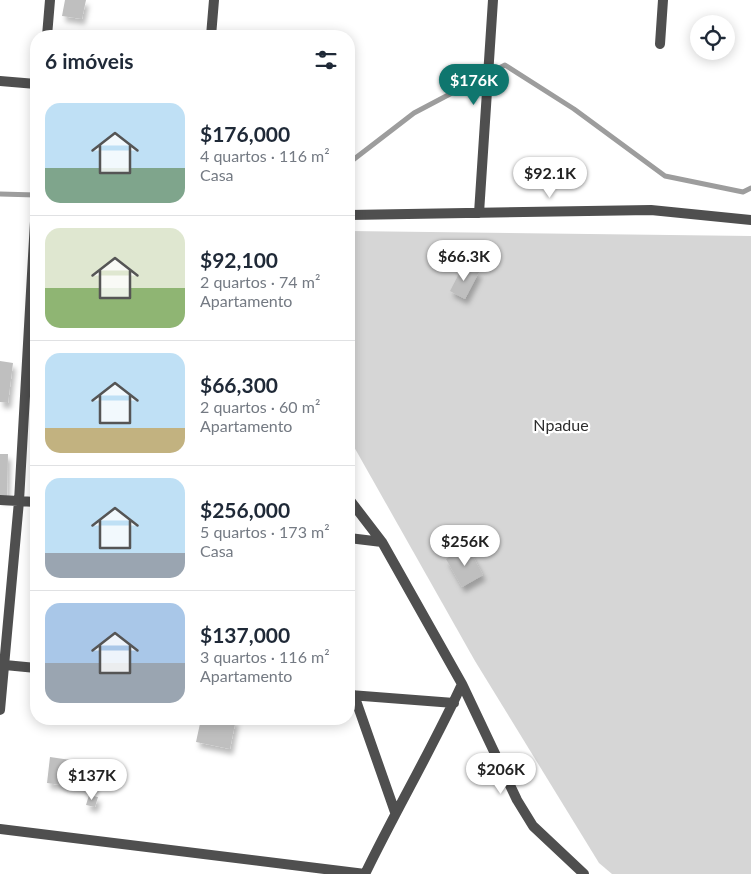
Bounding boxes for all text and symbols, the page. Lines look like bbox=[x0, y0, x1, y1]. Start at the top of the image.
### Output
map controls bbox=[690, 15, 735, 60]
button: locate bbox=[690, 15, 735, 60]
icon: filters bbox=[312, 46, 340, 74]
text: 6 imóveis bbox=[45, 48, 133, 73]
pin: $176K bbox=[439, 64, 509, 106]
text: $176K bbox=[450, 70, 498, 89]
text: $176,000 bbox=[200, 121, 290, 146]
icon: home bbox=[85, 123, 145, 183]
text: 4 quartos · 116 m² bbox=[200, 146, 330, 165]
pin: $92.1K bbox=[509, 156, 591, 199]
text: $92.1K bbox=[524, 163, 576, 182]
text: Casa bbox=[200, 165, 234, 184]
pin: $66.3K bbox=[423, 240, 505, 282]
text: $66.3K bbox=[438, 246, 490, 265]
text: $92,100 bbox=[200, 247, 278, 272]
icon: home bbox=[85, 248, 145, 308]
text: 2 quartos · 74 m² bbox=[200, 272, 320, 291]
text: Apartamento bbox=[200, 291, 292, 310]
text: $66,300 bbox=[200, 372, 278, 397]
icon: home bbox=[85, 373, 145, 433]
text: 2 quartos · 60 m² bbox=[200, 397, 320, 416]
park label: Npadue bbox=[533, 415, 589, 434]
text: Apartamento bbox=[200, 416, 292, 435]
text: $256,000 bbox=[200, 497, 290, 522]
icon: home bbox=[85, 498, 145, 558]
text: 5 quartos · 173 m² bbox=[200, 522, 330, 541]
pin: $256K bbox=[430, 524, 500, 567]
text: $256K bbox=[441, 531, 489, 550]
text: Casa bbox=[200, 541, 234, 560]
text: $137,000 bbox=[200, 622, 290, 647]
icon: home bbox=[85, 623, 145, 683]
text: 3 quartos · 116 m² bbox=[200, 647, 330, 666]
text: Apartamento bbox=[200, 666, 292, 685]
pin: $206K bbox=[466, 752, 536, 795]
pin: $137K bbox=[57, 758, 127, 801]
text: $206K bbox=[477, 759, 525, 778]
text: $137K bbox=[68, 765, 116, 784]

